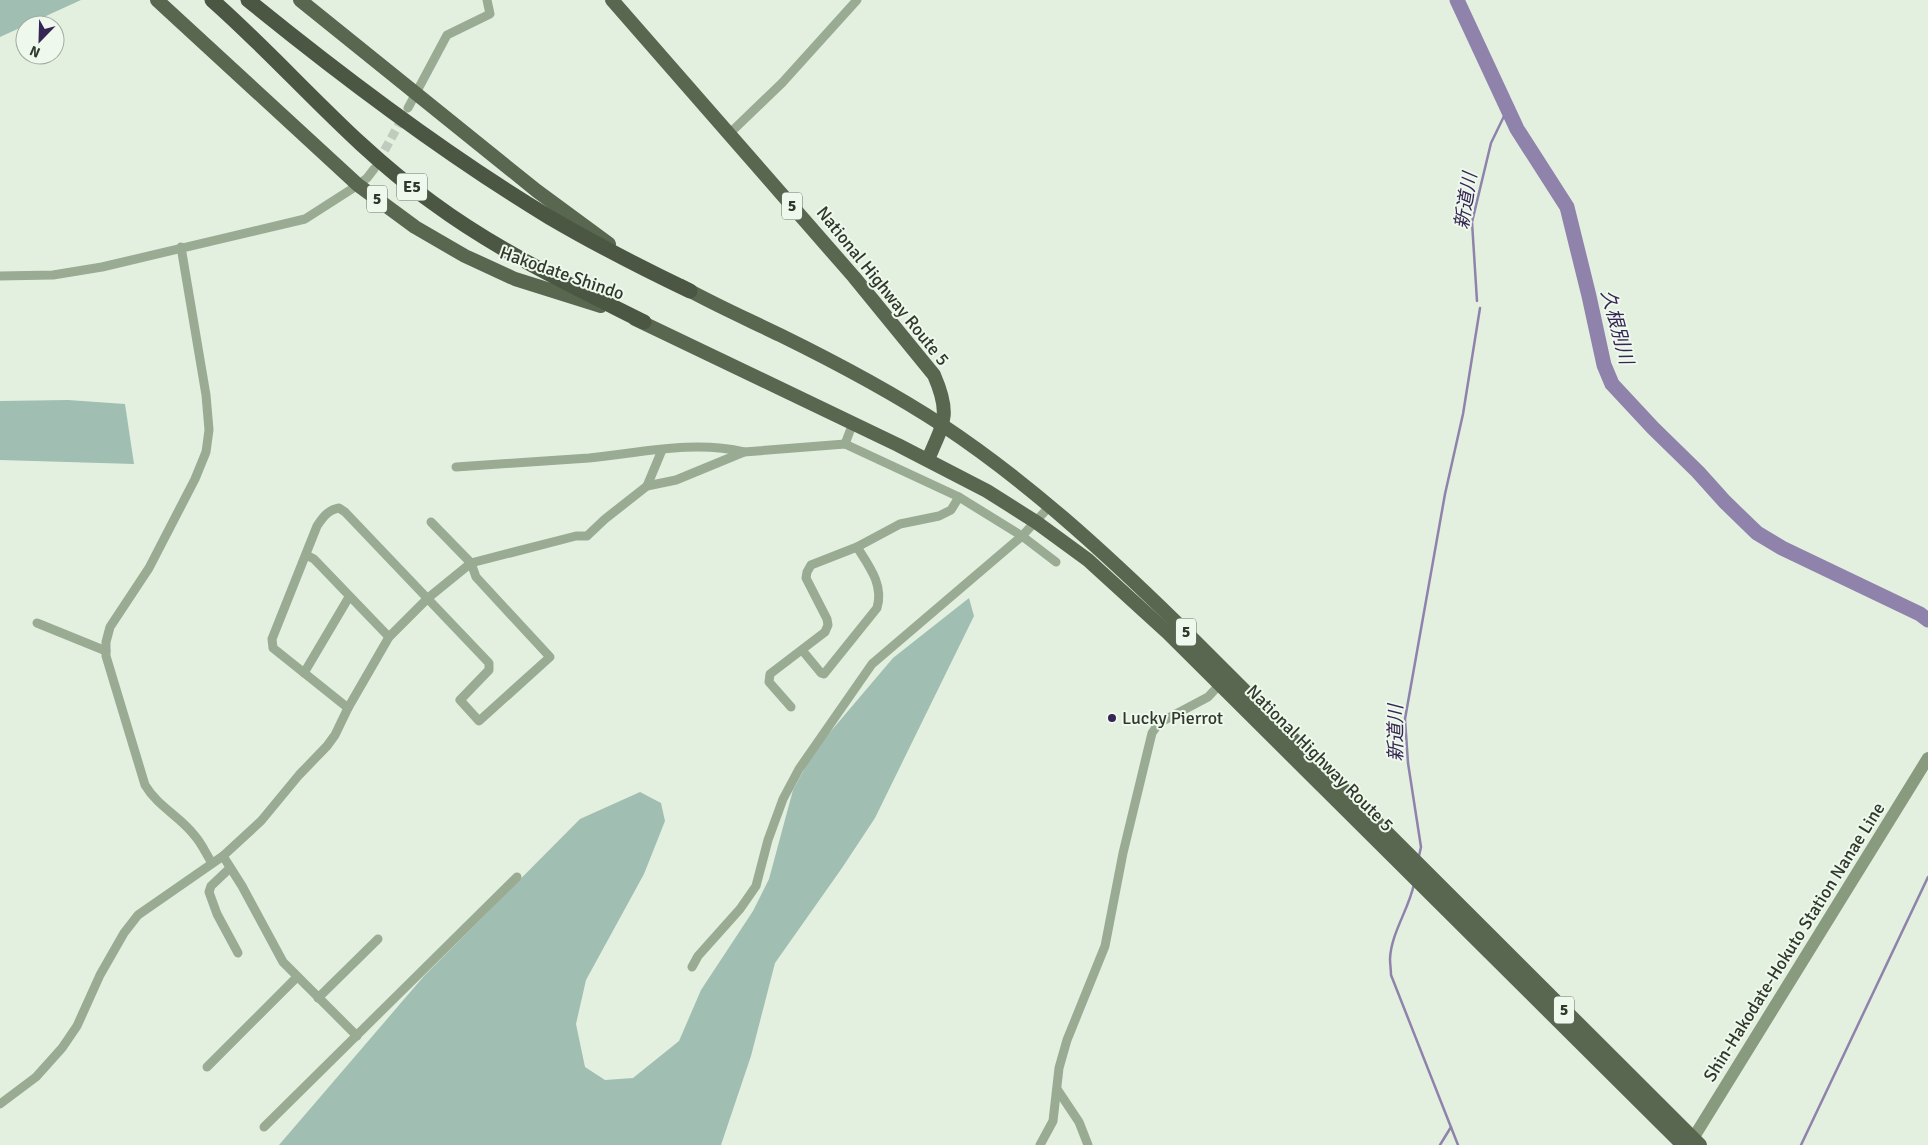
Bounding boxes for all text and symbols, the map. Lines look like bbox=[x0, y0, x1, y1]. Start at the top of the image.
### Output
north arrow bbox=[15, 15, 65, 65]
text: N bbox=[27, 42, 43, 61]
water label: 新道川 bbox=[1450, 169, 1483, 231]
road number: E5 bbox=[397, 173, 427, 200]
road number: 5 bbox=[367, 185, 387, 212]
road number: 5 bbox=[782, 192, 802, 220]
street label: National Highway Route 5 bbox=[812, 202, 954, 370]
street label: Hakodate Shindo bbox=[497, 241, 627, 305]
water label: 久根別川 bbox=[1596, 287, 1639, 369]
road number: 5 bbox=[1176, 618, 1196, 646]
street label: National Highway Route 5 bbox=[1242, 680, 1398, 836]
water label: 新道川 bbox=[1384, 703, 1408, 762]
place label: Lucky Pierrot bbox=[1122, 707, 1223, 729]
marker: Lucky Pierrot bbox=[1106, 712, 1118, 724]
street label: Shin-Hakodate-Hokuto Station Nanae Line bbox=[1699, 798, 1889, 1086]
road number: 5 bbox=[1554, 996, 1574, 1024]

